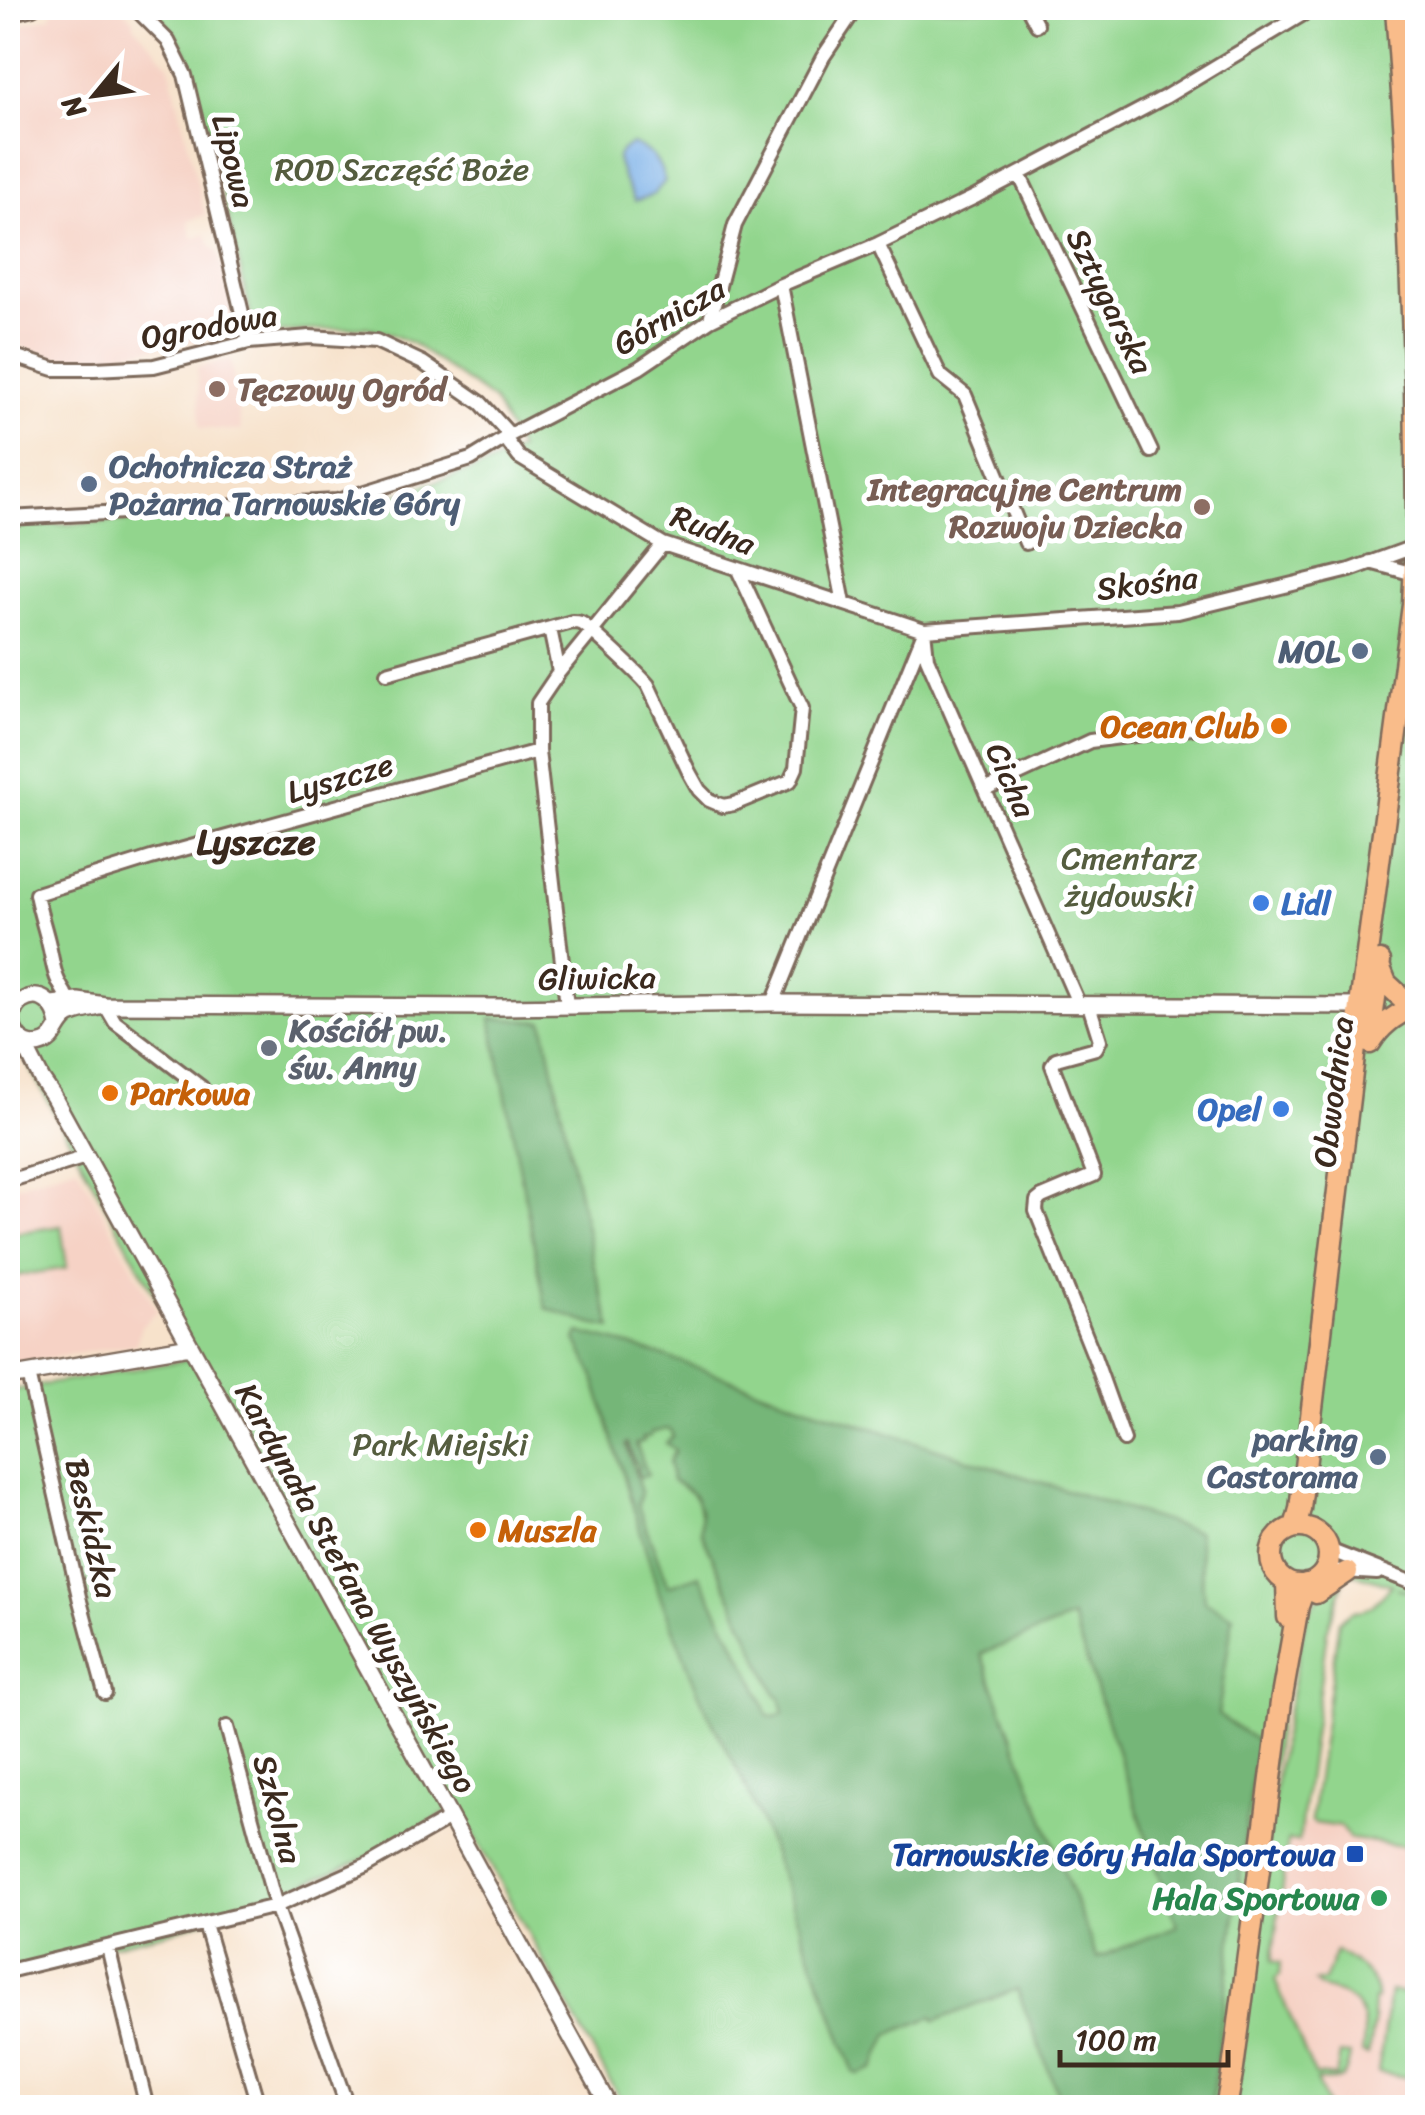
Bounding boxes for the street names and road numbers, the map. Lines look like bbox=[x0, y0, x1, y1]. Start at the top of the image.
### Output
street label: Lipowa bbox=[194, 108, 273, 214]
street label: Sztygarska bbox=[1049, 218, 1170, 385]
street label: Górnicza bbox=[602, 261, 737, 372]
street label: Ogrodowa bbox=[136, 286, 282, 367]
street label: Rudna bbox=[662, 488, 764, 573]
street label: Skośna bbox=[1093, 549, 1202, 618]
street label: Cicha bbox=[969, 733, 1053, 828]
street label: Lyszcze bbox=[280, 736, 400, 821]
street label: Gliwicka bbox=[538, 949, 656, 1008]
street label: Obwodnica bbox=[1296, 1013, 1371, 1171]
street label: Kardynała Stefana Wyszyńskiego bbox=[218, 1372, 493, 1805]
street label: Beskidzka bbox=[48, 1452, 135, 1604]
street label: Szkolna bbox=[236, 1748, 320, 1871]

